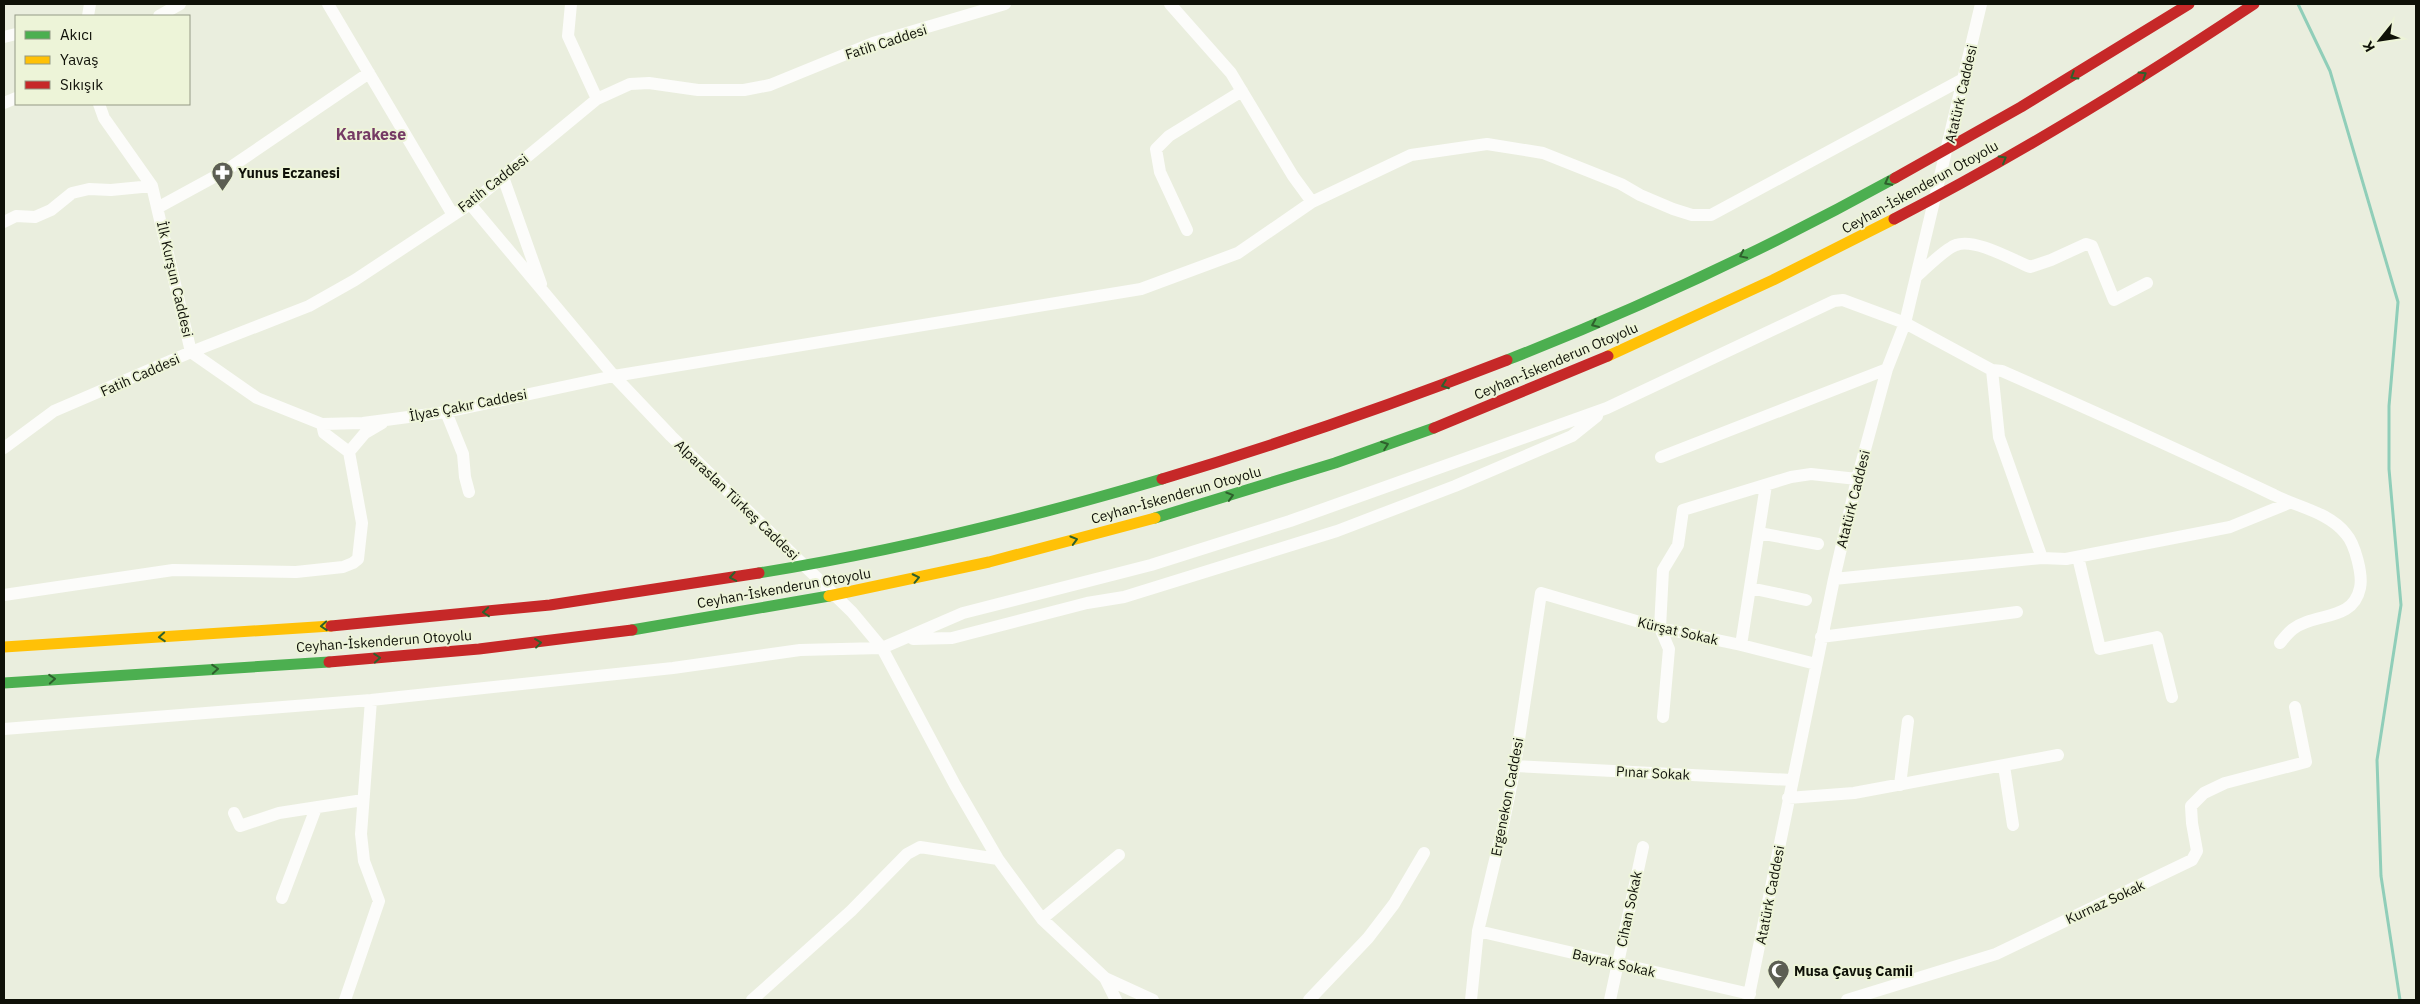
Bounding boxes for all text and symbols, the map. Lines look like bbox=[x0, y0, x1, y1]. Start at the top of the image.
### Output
legend bbox=[15, 15, 190, 105]
north arrow bbox=[2355, 15, 2405, 65]
street label: Fatih Caddesi bbox=[843, 20, 929, 64]
text: Akıcı bbox=[60, 25, 93, 44]
text: K bbox=[2358, 38, 2379, 55]
street label: Atatürk Caddesi bbox=[1941, 43, 1981, 145]
text: Yavaş bbox=[60, 50, 99, 69]
one-way arrow bbox=[2070, 70, 2079, 80]
one-way arrow bbox=[2137, 72, 2146, 82]
text: Sıkışık bbox=[60, 75, 103, 94]
district label: Karakese bbox=[336, 124, 406, 144]
street label: Ceyhan-İskenderun Otoyolu bbox=[1839, 136, 2001, 238]
street label: Fatih Caddesi bbox=[454, 150, 532, 216]
one-way arrow bbox=[1998, 155, 2007, 165]
pharmacy icon: Yunus Eczanesi bbox=[210, 161, 234, 192]
place label: Yunus Eczanesi bbox=[238, 164, 340, 182]
one-way arrow bbox=[1884, 176, 1893, 186]
street label: İlk Kurşun Caddesi bbox=[153, 219, 197, 339]
one-way arrow bbox=[1739, 249, 1748, 259]
one-way arrow bbox=[1591, 317, 1600, 328]
street label: Ceyhan-İskenderun Otoyolu bbox=[1471, 318, 1641, 404]
street label: Fatih Caddesi bbox=[98, 350, 182, 400]
one-way arrow bbox=[1441, 379, 1450, 389]
street label: İlyas Çakır Caddesi bbox=[408, 385, 528, 425]
street label: Alparaslan Türkeş Caddesi bbox=[671, 436, 803, 564]
one-way arrow bbox=[1380, 441, 1388, 451]
street label: Atatürk Caddesi bbox=[1832, 448, 1874, 550]
street label: Ceyhan-İskenderun Otoyolu bbox=[1089, 462, 1263, 528]
one-way arrow bbox=[1226, 491, 1234, 501]
one-way arrow bbox=[1069, 535, 1078, 546]
street label: Ceyhan-İskenderun Otoyolu bbox=[696, 564, 872, 612]
one-way arrow bbox=[729, 572, 738, 582]
one-way arrow bbox=[911, 573, 920, 583]
one-way arrow bbox=[481, 607, 489, 618]
street label: Kürşat Sokak bbox=[1636, 613, 1721, 649]
one-way arrow bbox=[320, 620, 328, 631]
street label: Ceyhan-İskenderun Otoyolu bbox=[295, 626, 473, 656]
one-way arrow bbox=[157, 631, 165, 642]
one-way arrow bbox=[535, 638, 543, 649]
one-way arrow bbox=[373, 652, 381, 663]
one-way arrow bbox=[211, 664, 219, 675]
one-way arrow bbox=[49, 674, 57, 685]
street label: Ergenekon Caddesi bbox=[1487, 736, 1527, 858]
street label: Pınar Sokak bbox=[1616, 762, 1691, 784]
street label: Atatürk Caddesi bbox=[1752, 844, 1788, 946]
street label: Cihan Sokak bbox=[1612, 869, 1646, 949]
street label: Kurnaz Sokak bbox=[2063, 876, 2148, 928]
street label: Bayrak Sokak bbox=[1571, 945, 1658, 981]
mosque icon: Musa Çavuş Camii bbox=[1766, 959, 1790, 990]
place label: Musa Çavuş Camii bbox=[1794, 962, 1913, 980]

